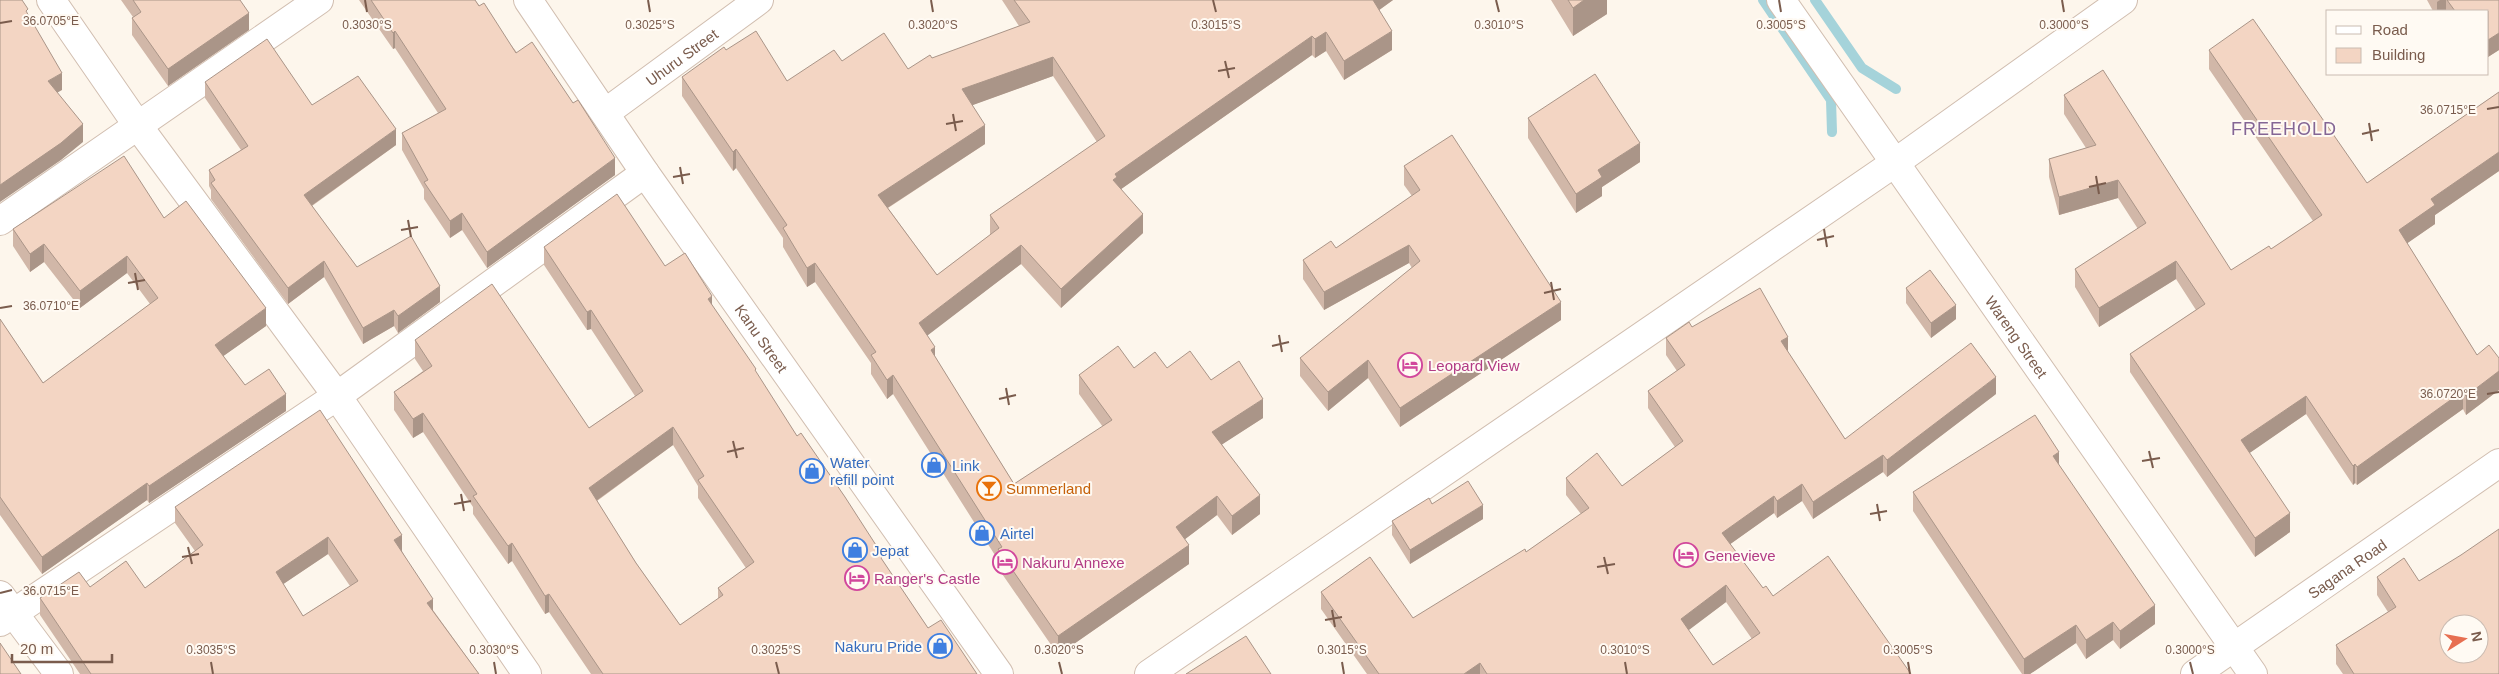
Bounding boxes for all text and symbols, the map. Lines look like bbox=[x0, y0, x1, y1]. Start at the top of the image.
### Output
legend bbox=[2326, 10, 2489, 75]
text: 36.0705°E bbox=[23, 14, 79, 28]
text: 0.3030°S bbox=[342, 18, 392, 32]
text: 0.3025°S bbox=[625, 18, 675, 32]
text: 0.3020°S bbox=[908, 18, 958, 32]
text: 0.3015°S bbox=[1191, 18, 1241, 32]
text: 0.3010°S bbox=[1474, 18, 1524, 32]
text: 0.3005°S bbox=[1756, 18, 1806, 32]
text: 0.3000°S bbox=[2039, 18, 2089, 32]
text: Road bbox=[2372, 21, 2408, 38]
street label: Uhuru Street bbox=[642, 24, 722, 89]
text: Building bbox=[2372, 46, 2425, 63]
text: 36.0715°E bbox=[2420, 103, 2476, 117]
district label: FREEHOLD bbox=[2231, 119, 2337, 139]
street label: Wareng Street bbox=[1982, 292, 2052, 382]
text: 36.0710°E bbox=[23, 299, 79, 313]
street label: Kanu Street bbox=[732, 301, 792, 376]
hotel icon: Leopard View bbox=[1397, 352, 1423, 378]
place label: Leopard View bbox=[1428, 357, 1520, 374]
text: 36.0720°E bbox=[2420, 387, 2476, 401]
shop icon: Link bbox=[921, 452, 947, 478]
place label: Water refill point bbox=[830, 454, 895, 488]
place label: Link bbox=[952, 457, 980, 474]
shop icon: Water refill point bbox=[799, 458, 825, 484]
bar icon: Summerland bbox=[976, 475, 1002, 501]
place label: Summerland bbox=[1006, 480, 1091, 497]
shop icon: Airtel bbox=[969, 520, 995, 546]
place label: Airtel bbox=[1000, 525, 1034, 542]
street label: Sagana Road bbox=[2304, 535, 2390, 602]
shop icon: Jepat bbox=[842, 537, 868, 563]
place label: Jepat bbox=[872, 542, 910, 559]
hotel icon: Genevieve bbox=[1673, 542, 1699, 568]
place label: Genevieve bbox=[1704, 547, 1776, 564]
hotel icon: Nakuru Annexe bbox=[992, 549, 1018, 575]
place label: Nakuru Annexe bbox=[1022, 554, 1125, 571]
hotel icon: Ranger's Castle bbox=[844, 565, 870, 591]
place label: Ranger's Castle bbox=[874, 570, 980, 587]
text: 36.0715°E bbox=[23, 584, 79, 598]
north arrow bbox=[2439, 614, 2489, 664]
text: N bbox=[2468, 630, 2486, 643]
scale bar bbox=[12, 632, 112, 664]
shop icon: Nakuru Pride bbox=[927, 633, 953, 659]
place label: Nakuru Pride bbox=[834, 638, 922, 655]
text: 20 m bbox=[20, 640, 53, 657]
text: 0.3035°S bbox=[186, 643, 236, 657]
text: 0.3030°S bbox=[469, 643, 519, 657]
text: 0.3025°S bbox=[751, 643, 801, 657]
text: 0.3020°S bbox=[1034, 643, 1084, 657]
text: 0.3015°S bbox=[1317, 643, 1367, 657]
text: 0.3010°S bbox=[1600, 643, 1650, 657]
text: 0.3005°S bbox=[1883, 643, 1933, 657]
text: 0.3000°S bbox=[2165, 643, 2215, 657]

